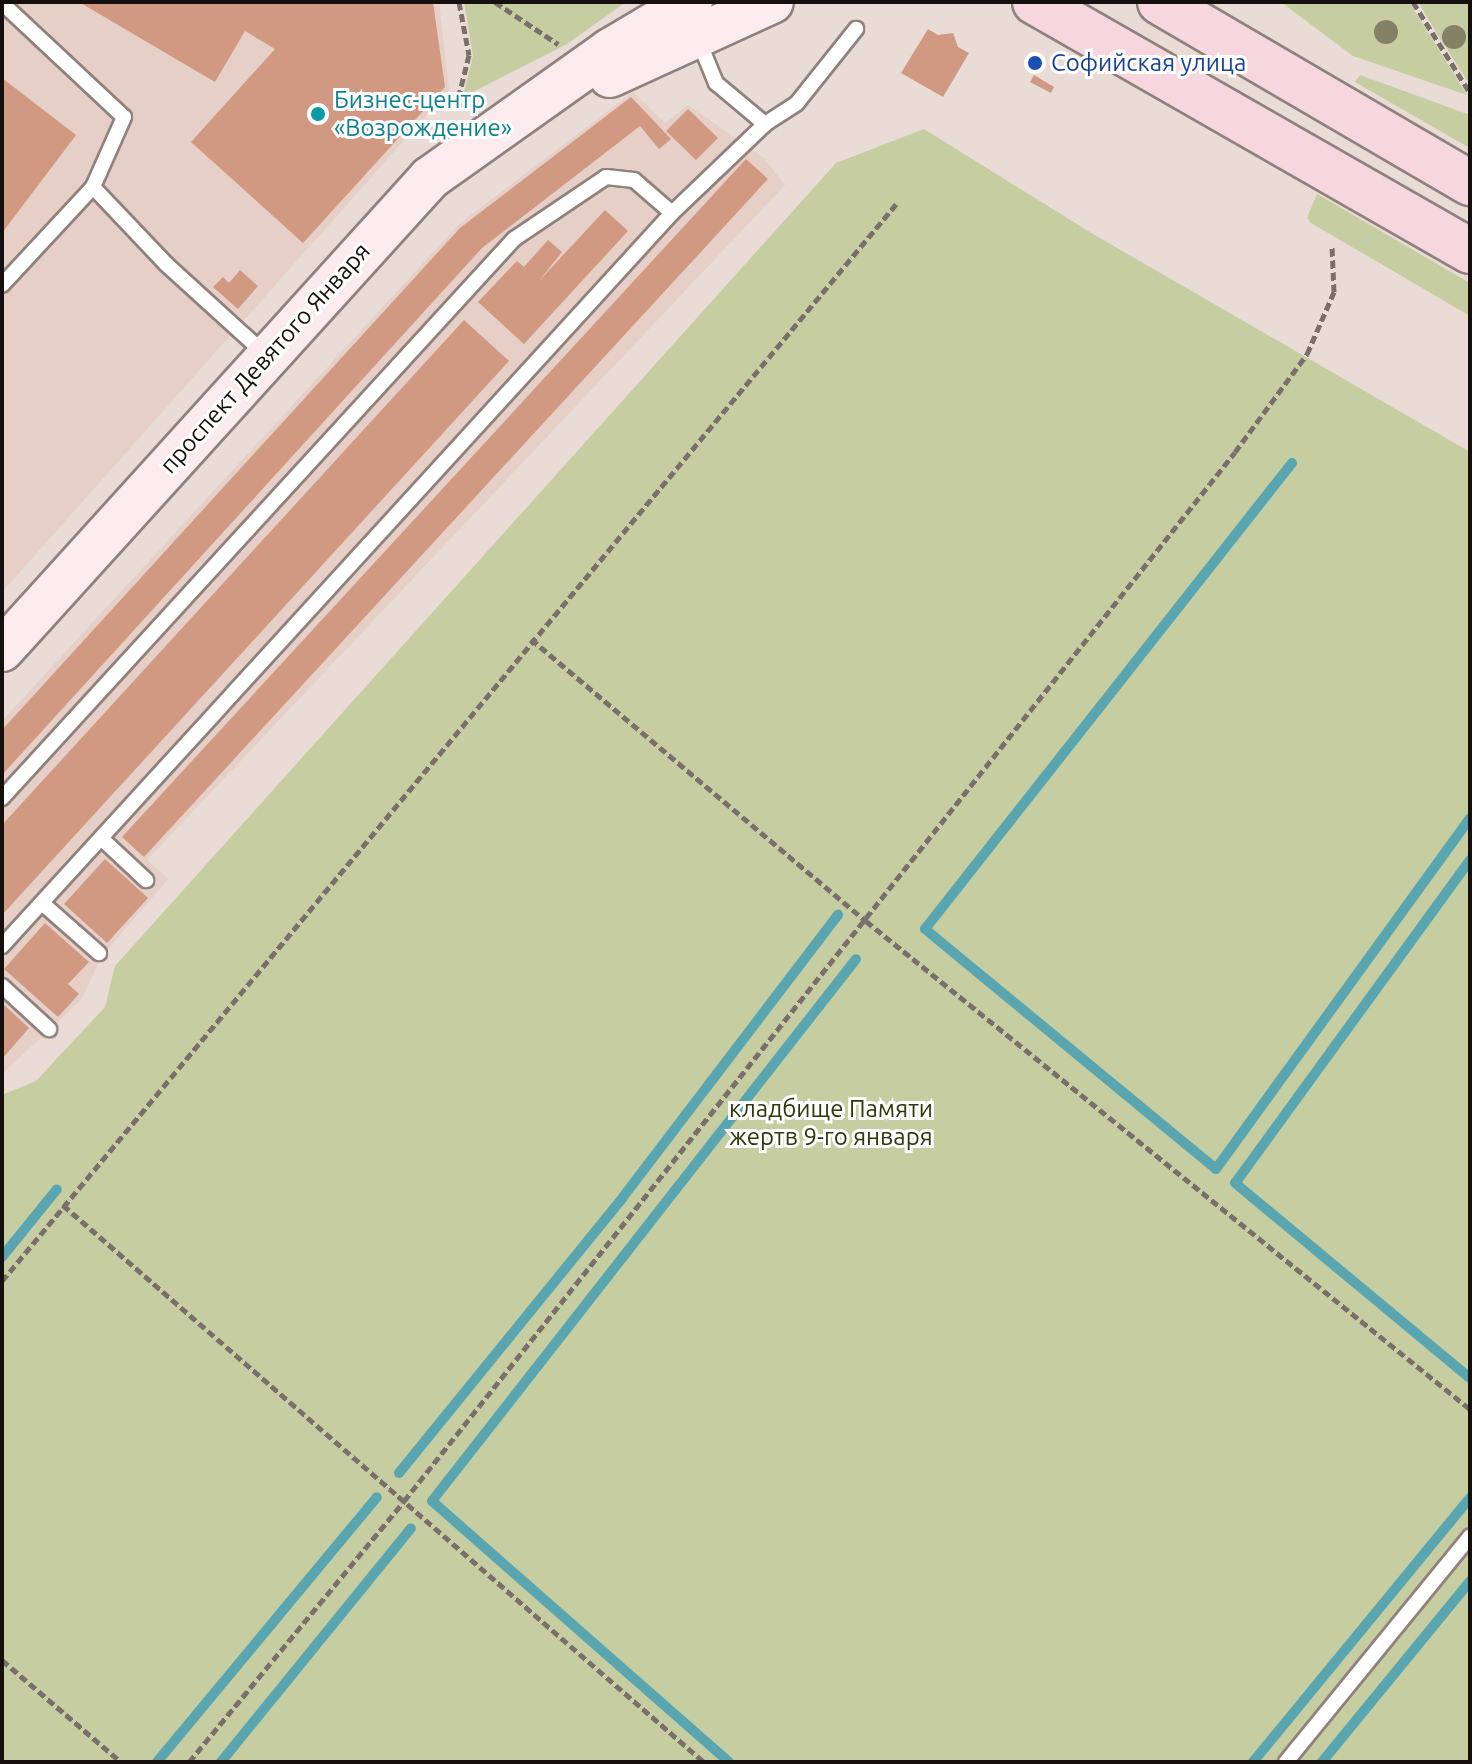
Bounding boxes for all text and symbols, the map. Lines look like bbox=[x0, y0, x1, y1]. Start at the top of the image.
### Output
place label: Софийская улица bbox=[1051, 49, 1246, 77]
marker: Софийская улица bbox=[1026, 54, 1044, 72]
place label: Бизнес-центр «Возрождение» bbox=[334, 86, 512, 142]
marker: Бизнес-центр «Возрождение» bbox=[309, 105, 327, 123]
street label: проспект Девятого Января bbox=[154, 237, 376, 479]
park label: кладбище Памяти жертв 9-го января bbox=[729, 1095, 933, 1151]

